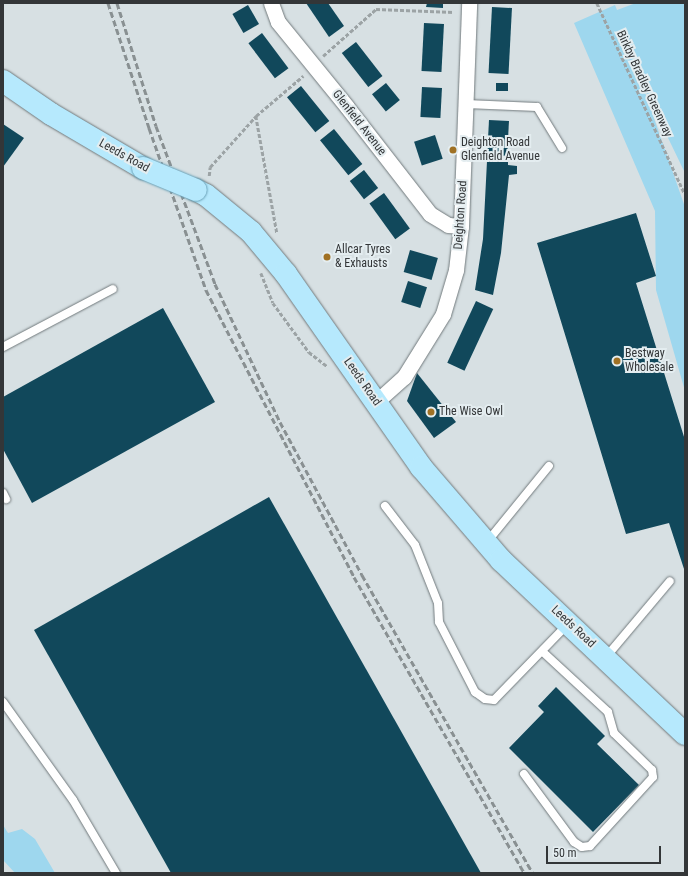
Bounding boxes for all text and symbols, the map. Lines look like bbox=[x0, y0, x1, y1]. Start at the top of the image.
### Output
street label: Birkby Bradley Greenway bbox=[613, 28, 675, 140]
street label: Glenfield Avenue bbox=[329, 88, 389, 158]
street label: Leeds Road bbox=[96, 136, 152, 176]
place label: Deighton Road Glenfield Avenue bbox=[461, 136, 540, 164]
marker: Deighton Road Glenfield Avenue bbox=[448, 145, 458, 155]
street label: Deighton Road bbox=[451, 180, 471, 250]
place label: Allcar Tyres & Exhausts bbox=[335, 243, 391, 271]
marker: Allcar Tyres & Exhausts bbox=[322, 252, 332, 262]
place label: Bestway Wholesale bbox=[625, 347, 674, 375]
street label: Leeds Road bbox=[340, 355, 384, 409]
marker: Bestway Wholesale bbox=[612, 356, 622, 366]
place label: The Wise Owl bbox=[439, 405, 503, 419]
marker: The Wise Owl bbox=[426, 407, 436, 417]
street label: Leeds Road bbox=[548, 603, 598, 651]
scale bar bbox=[548, 838, 663, 864]
text: 50 m bbox=[553, 846, 577, 860]

